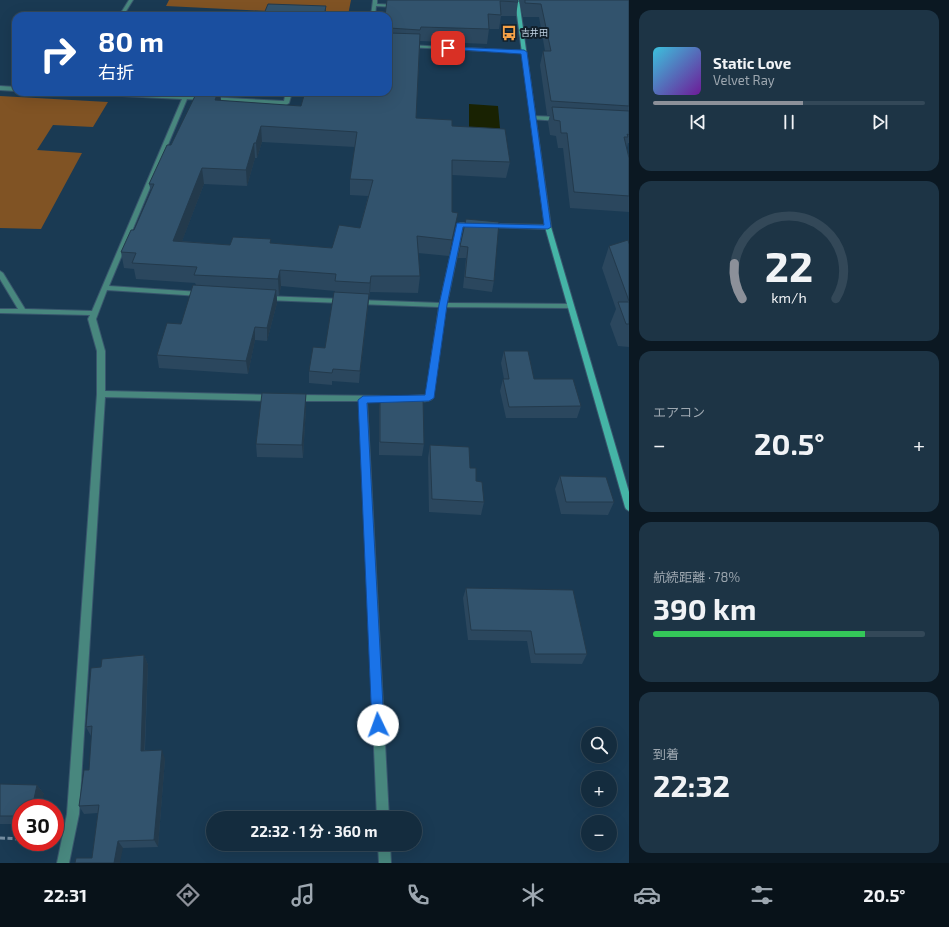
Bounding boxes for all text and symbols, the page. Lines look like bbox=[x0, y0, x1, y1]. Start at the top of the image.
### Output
text: 80 m bbox=[98, 24, 164, 58]
bus stop icon: 吉井田 bbox=[500, 24, 518, 42]
place label: 吉井田 bbox=[521, 27, 548, 38]
icon: right bbox=[32, 28, 84, 80]
pin bbox=[431, 31, 465, 65]
icon: arrive bbox=[437, 37, 459, 59]
text: Static Love bbox=[713, 54, 791, 72]
text: 右折 bbox=[98, 61, 134, 83]
text: Velvet Ray bbox=[713, 72, 775, 88]
icon: previous bbox=[687, 111, 709, 133]
icon: pause bbox=[778, 111, 800, 133]
icon: next bbox=[869, 111, 891, 133]
text: 22 bbox=[765, 240, 813, 290]
text: km/h bbox=[771, 288, 807, 305]
text: エアコン bbox=[653, 404, 705, 420]
text: 20.5° bbox=[754, 425, 825, 461]
text: − bbox=[653, 431, 666, 457]
text: + bbox=[913, 431, 925, 457]
text: 航続距離 · 78% bbox=[653, 569, 740, 585]
text: 390 km bbox=[653, 590, 756, 626]
position arrow bbox=[357, 704, 399, 746]
map controls bbox=[581, 727, 617, 851]
button: search bbox=[581, 727, 617, 763]
text: 到着 bbox=[653, 746, 679, 762]
text: 22:32 bbox=[653, 767, 730, 803]
button: + bbox=[581, 771, 617, 807]
speed limit sign: 30 bbox=[12, 799, 64, 851]
button: − bbox=[581, 815, 617, 851]
text: 22:32 · 1 分 · 360 m bbox=[251, 822, 378, 840]
icon: directions bbox=[174, 881, 202, 909]
icon: music bbox=[289, 881, 317, 909]
icon: phone bbox=[404, 881, 432, 909]
icon: climate bbox=[519, 881, 547, 909]
icon: car bbox=[633, 881, 661, 909]
icon: filters bbox=[748, 881, 776, 909]
text: 22:31 bbox=[43, 884, 87, 906]
text: 20.5° bbox=[863, 884, 906, 906]

